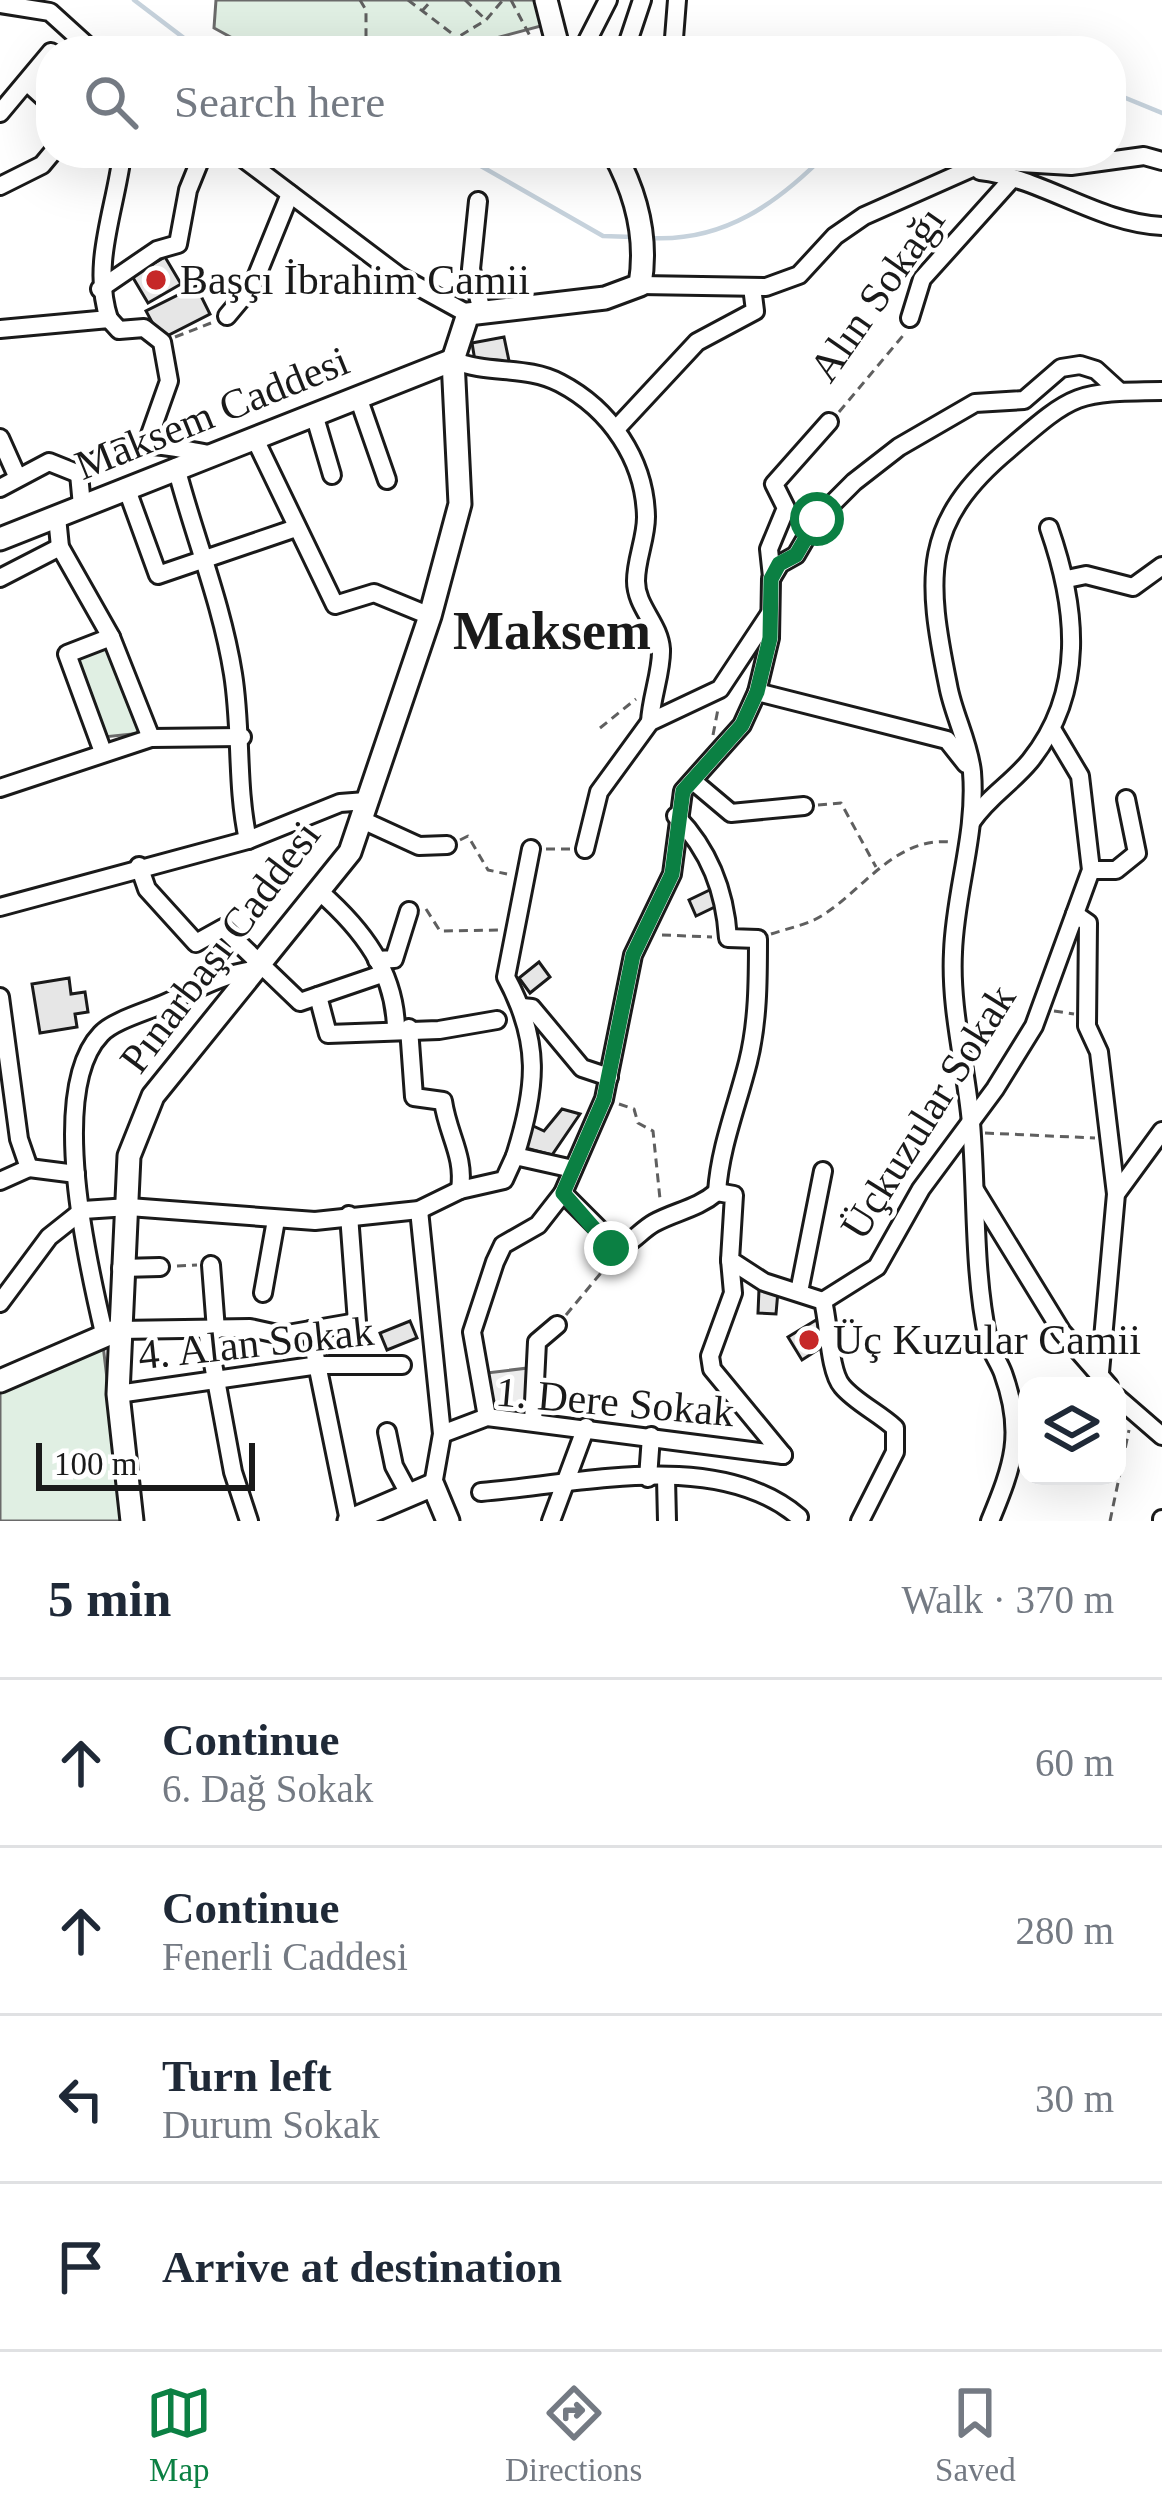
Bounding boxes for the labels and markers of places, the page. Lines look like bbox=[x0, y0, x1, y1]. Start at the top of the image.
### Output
place label: Başçı İbrahim Camii bbox=[180, 257, 530, 303]
marker: Başçı İbrahim Camii bbox=[143, 267, 169, 293]
place label: Üç Kuzular Camii bbox=[833, 1317, 1141, 1363]
marker: Üç Kuzular Camii bbox=[796, 1327, 822, 1353]

